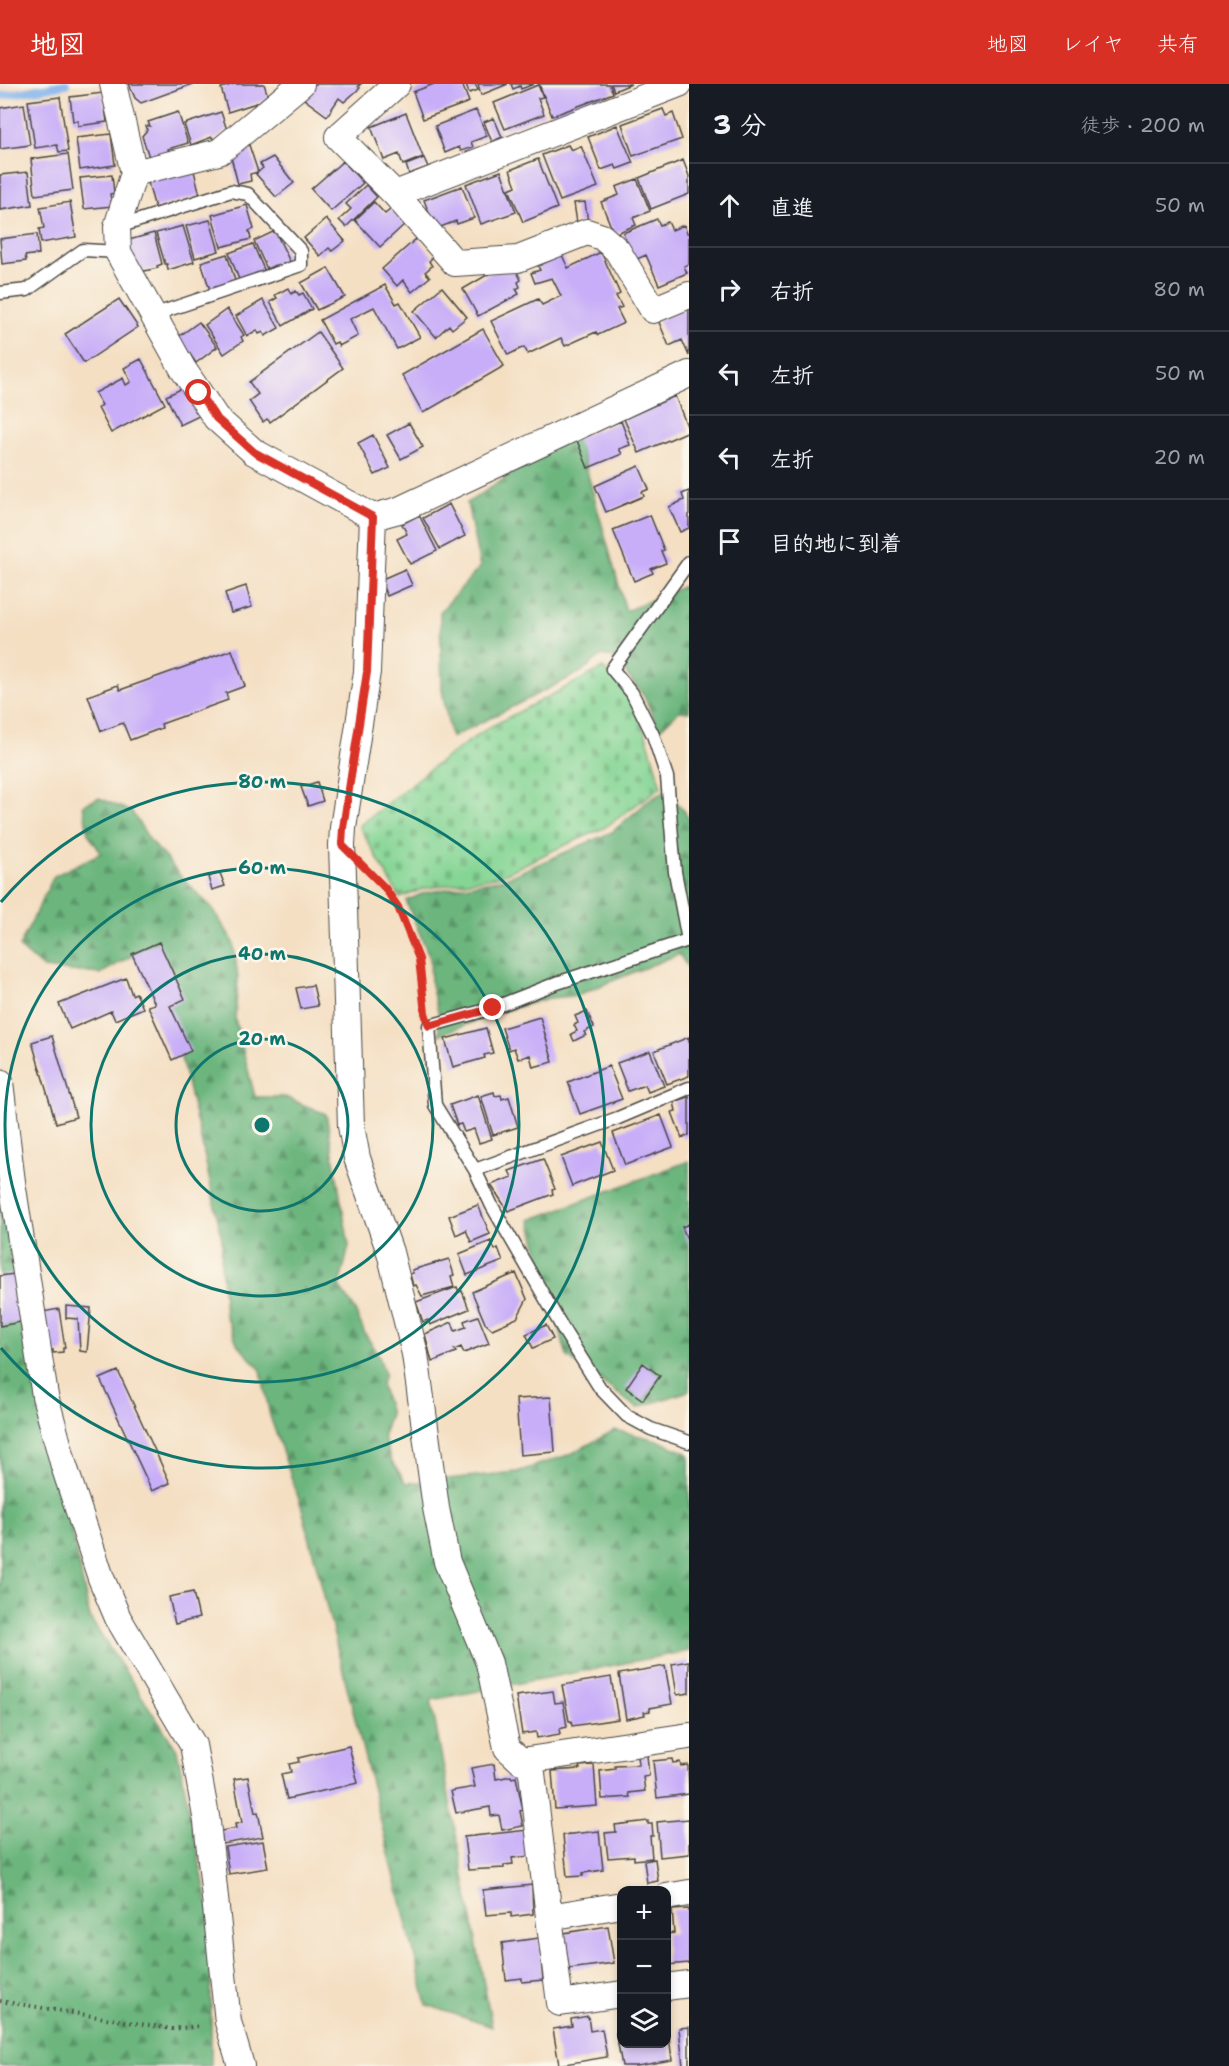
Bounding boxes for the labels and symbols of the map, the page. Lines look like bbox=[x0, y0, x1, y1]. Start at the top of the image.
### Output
route start bbox=[185, 379, 211, 405]
text: 80 m bbox=[238, 770, 286, 794]
text: 60 m bbox=[238, 856, 286, 880]
text: 40 m bbox=[238, 942, 286, 966]
route end bbox=[479, 994, 505, 1020]
text: 20 m bbox=[238, 1027, 286, 1051]
centre of rings bbox=[252, 1115, 272, 1135]

